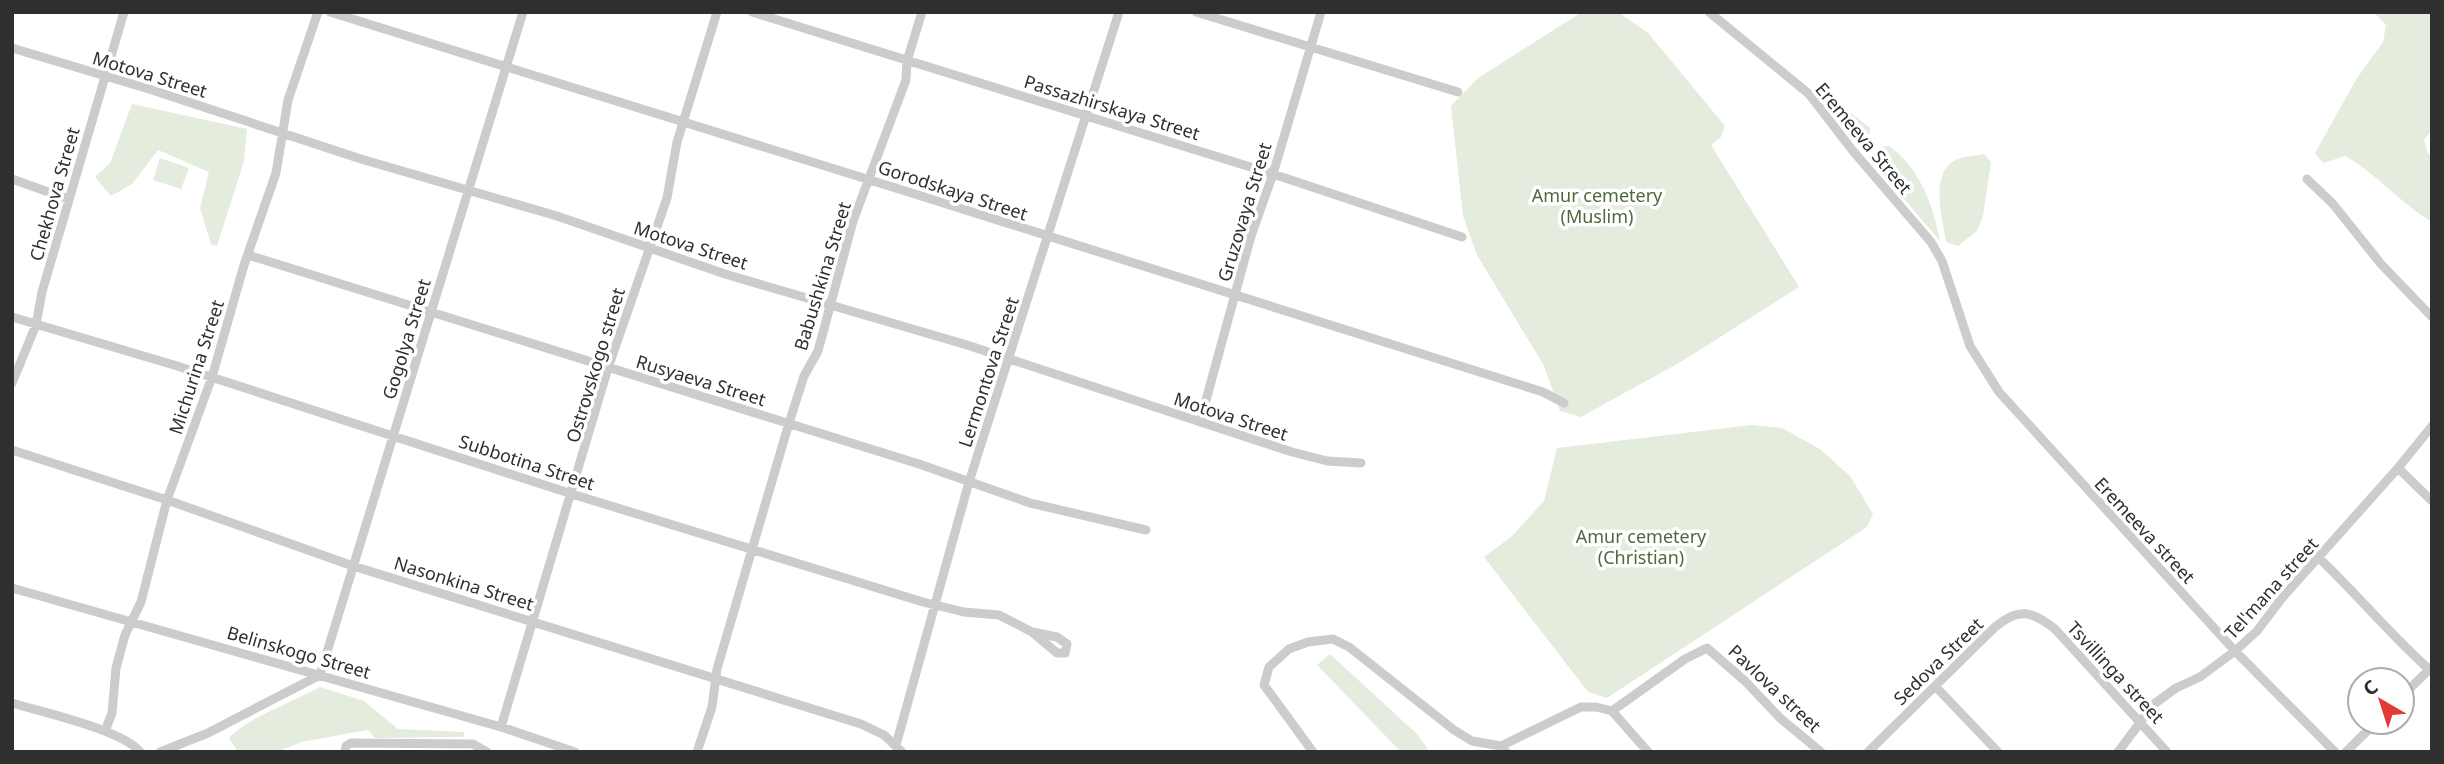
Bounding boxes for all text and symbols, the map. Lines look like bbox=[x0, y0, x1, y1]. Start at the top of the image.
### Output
street label: Motova Street bbox=[90, 45, 211, 103]
street label: Passazhirskaya Street bbox=[1021, 69, 1203, 145]
street label: Eremeeva Street bbox=[1810, 77, 1918, 199]
street label: Chekhova Street bbox=[23, 124, 85, 264]
street label: Gruzovaya Street bbox=[1211, 139, 1277, 284]
street label: Gorodskaya Street bbox=[875, 155, 1031, 226]
park label: Amur cemetery (Muslim) bbox=[1532, 183, 1663, 228]
street label: Babushkina Street bbox=[788, 198, 856, 353]
street label: Motova Street bbox=[631, 215, 751, 275]
street label: Gogolya Street bbox=[376, 275, 436, 402]
street label: Ostrovskogo street bbox=[560, 284, 630, 445]
street label: Lermontova Street bbox=[952, 293, 1024, 450]
street label: Michurina Street bbox=[163, 296, 229, 437]
street label: Rusyaeva Street bbox=[633, 349, 769, 411]
street label: Motova Street bbox=[1171, 386, 1291, 446]
street label: Subbotina Street bbox=[456, 429, 598, 495]
street label: Eremeeva street bbox=[2090, 472, 2201, 589]
park label: Amur cemetery (Christian) bbox=[1576, 524, 1707, 569]
street label: Tel'mana street bbox=[2219, 532, 2323, 644]
street label: Nasonkina Street bbox=[391, 550, 537, 616]
street label: Sedova Street bbox=[1888, 612, 1988, 710]
street label: Tsvillinga street bbox=[2062, 616, 2170, 729]
street label: Belinskogo Street bbox=[224, 620, 374, 684]
street label: Pavlova street bbox=[1724, 639, 1827, 737]
north arrow bbox=[2346, 666, 2416, 736]
text: С bbox=[2357, 674, 2383, 702]

